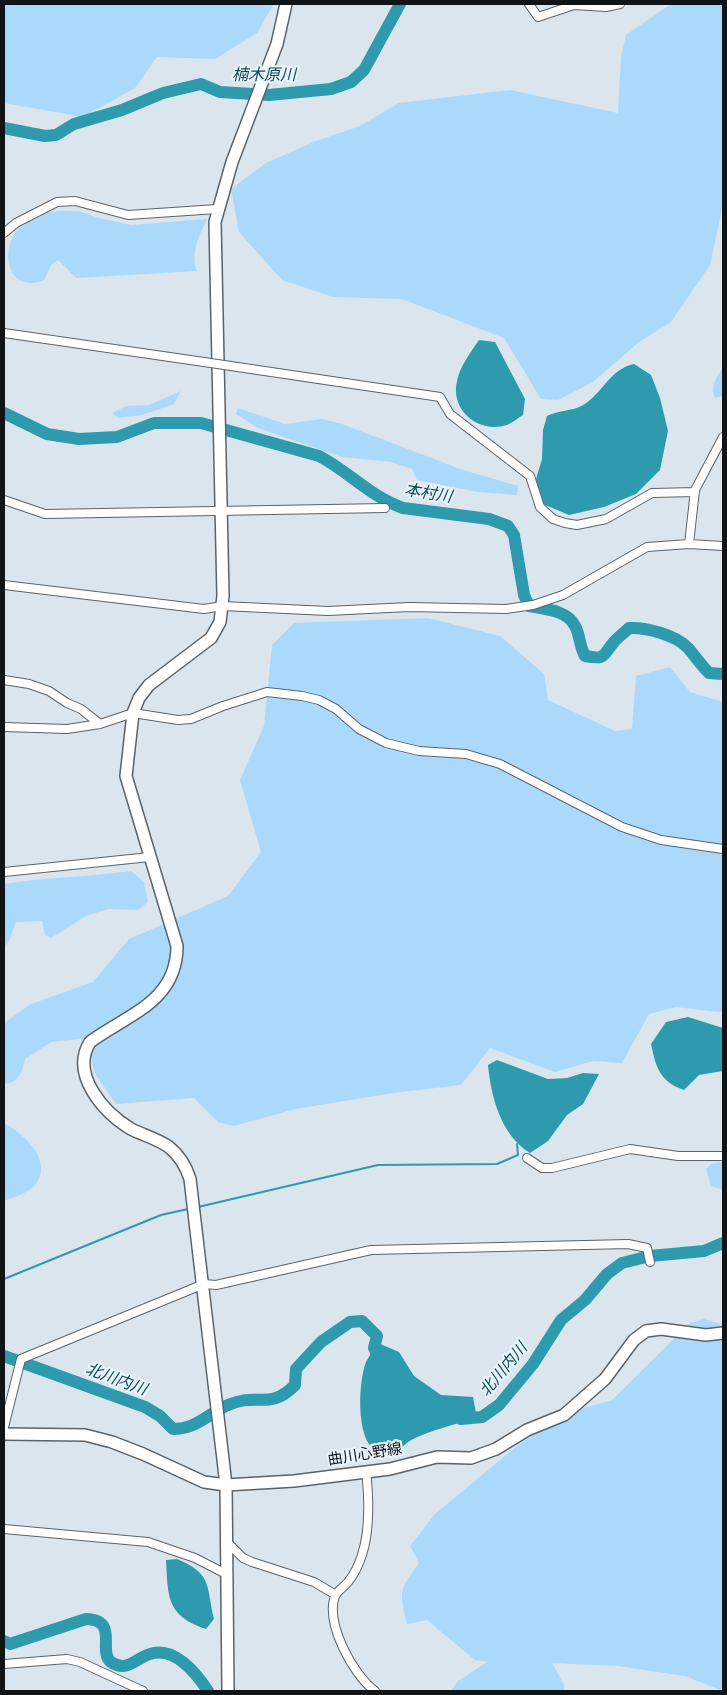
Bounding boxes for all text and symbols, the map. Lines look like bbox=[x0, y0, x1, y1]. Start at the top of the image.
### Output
water label: 楠木原川 bbox=[232, 66, 296, 86]
water label: 本村川 bbox=[403, 481, 453, 507]
water label: 北川内川 bbox=[476, 1339, 532, 1401]
water label: 北川内川 bbox=[83, 1360, 149, 1400]
street label: 曲川心野線 bbox=[327, 1440, 403, 1470]

